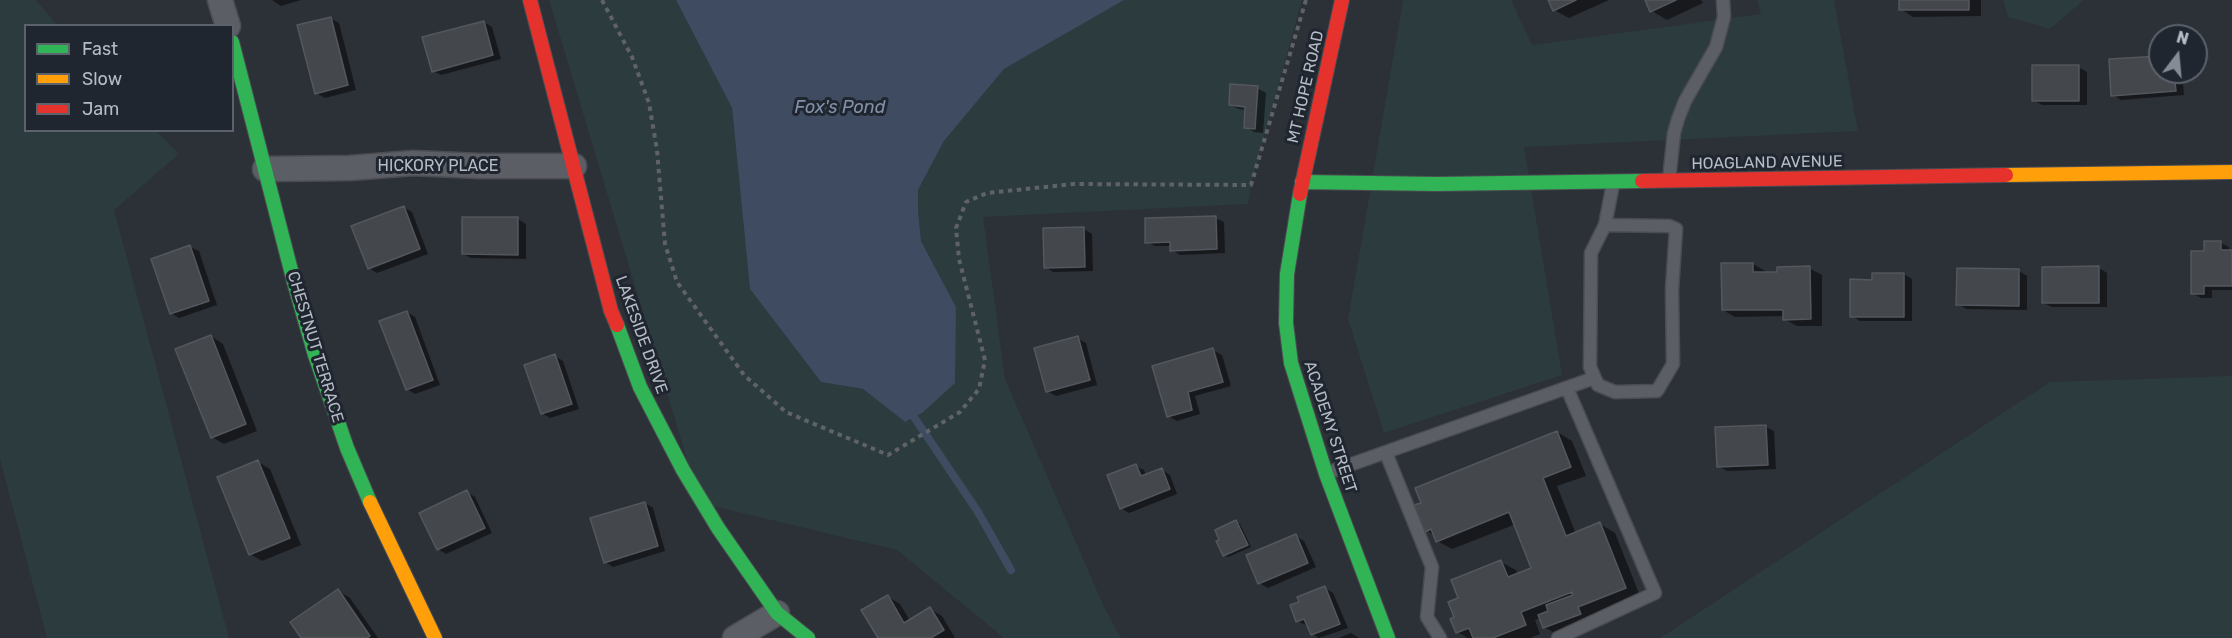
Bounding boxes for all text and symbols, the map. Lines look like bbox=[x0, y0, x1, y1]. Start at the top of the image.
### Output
legend bbox=[24, 24, 234, 132]
north arrow bbox=[2148, 24, 2208, 84]
text: N bbox=[2174, 27, 2191, 49]
street label: MT HOPE ROAD bbox=[1284, 29, 1328, 145]
text: Fast bbox=[82, 38, 118, 60]
text: Slow bbox=[82, 68, 122, 90]
water label: Fox's Pond bbox=[795, 97, 885, 119]
text: Jam bbox=[82, 98, 119, 120]
street label: HOAGLAND AVENUE bbox=[1691, 152, 1843, 174]
street label: HICKORY PLACE bbox=[378, 156, 498, 176]
street label: CHESTNUT TERRACE bbox=[283, 269, 347, 425]
street label: LAKESIDE DRIVE bbox=[611, 273, 671, 397]
street label: ACADEMY STREET bbox=[1300, 359, 1360, 495]

